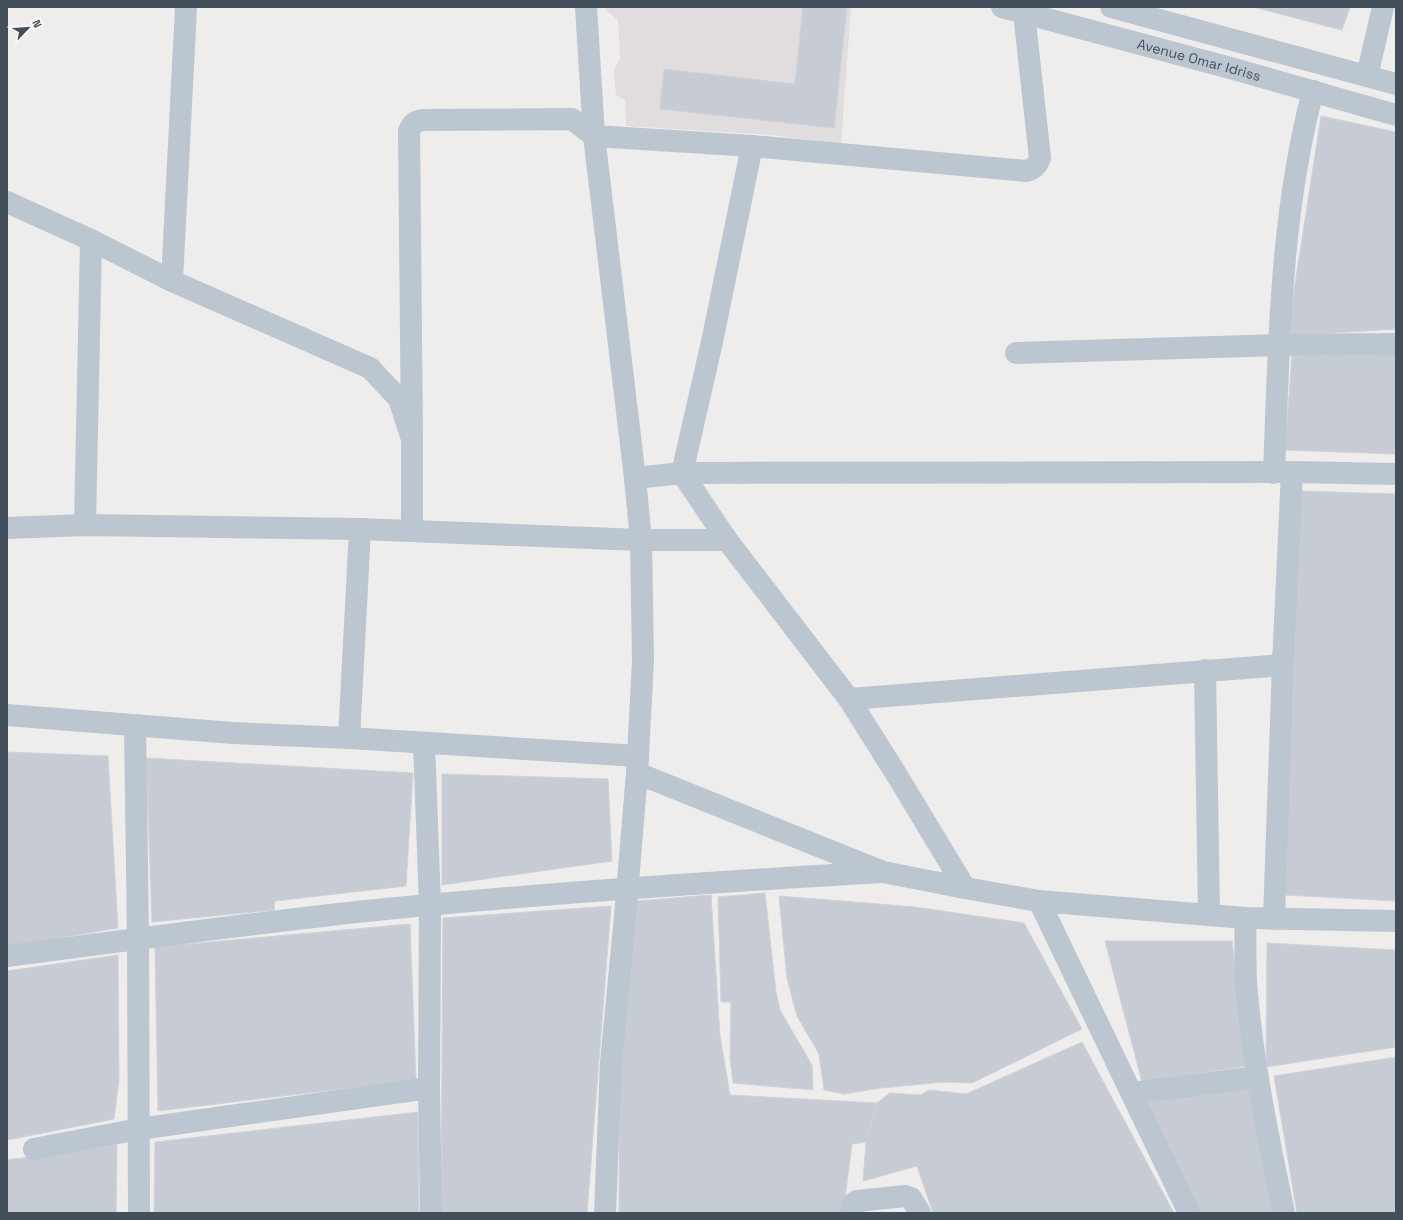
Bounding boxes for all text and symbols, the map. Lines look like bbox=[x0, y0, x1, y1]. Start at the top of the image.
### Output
north arrow bbox=[8, 8, 48, 48]
text: N bbox=[29, 17, 45, 30]
street label: Avenue Omar Idriss bbox=[1135, 35, 1263, 85]

